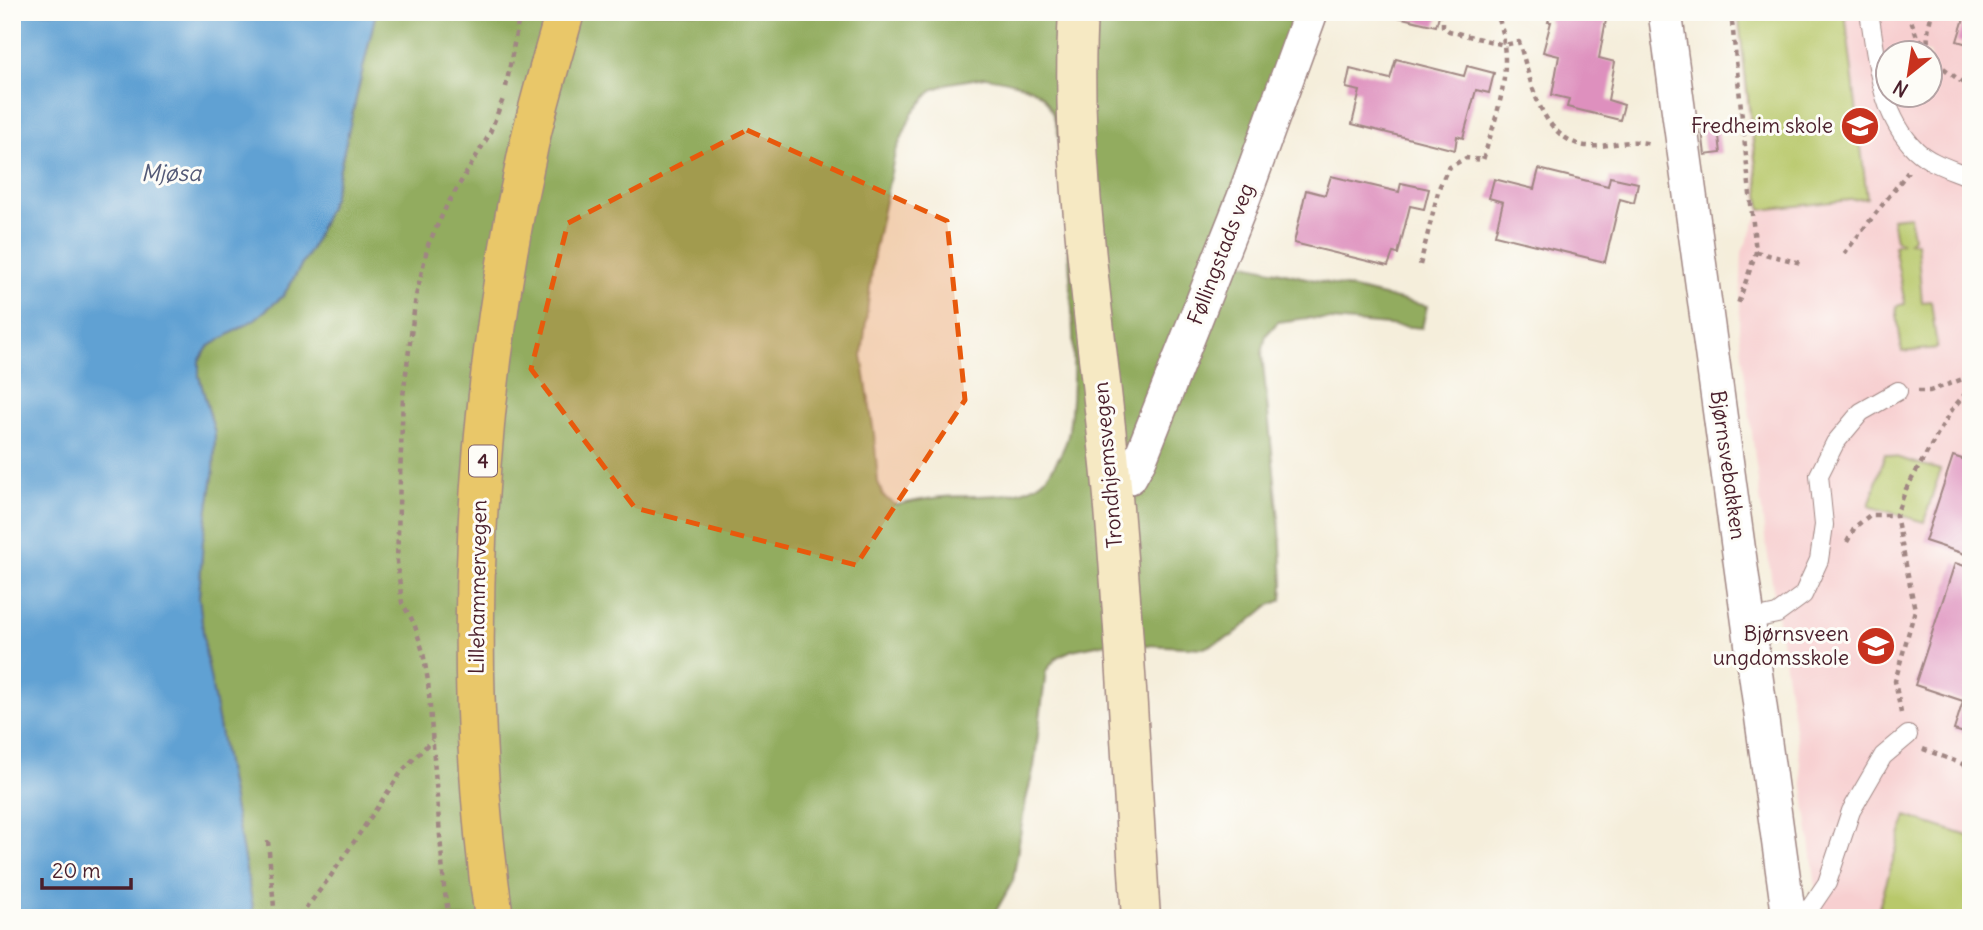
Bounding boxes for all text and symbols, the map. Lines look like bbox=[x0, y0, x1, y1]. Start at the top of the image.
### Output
north arrow bbox=[1874, 38, 1944, 108]
text: N bbox=[1889, 75, 1912, 102]
school or university icon: Fredheim skole bbox=[1839, 105, 1881, 147]
place label: Fredheim skole bbox=[1691, 112, 1833, 139]
water label: Mjøsa bbox=[141, 158, 203, 187]
street label: Føllingstads veg bbox=[1181, 179, 1260, 328]
street label: Trondhjemsvegen bbox=[1087, 381, 1128, 549]
street label: Bjørnsvebakken bbox=[1705, 389, 1752, 541]
road number: 4 bbox=[469, 446, 497, 476]
street label: Lillehammervegen bbox=[462, 500, 493, 674]
place label: Bjørnsveen ungdomsskole bbox=[1713, 620, 1849, 671]
school or university icon: Bjørnsveen ungdomsskole bbox=[1855, 625, 1897, 667]
scale bar bbox=[42, 846, 131, 890]
text: 20 m bbox=[52, 857, 101, 884]

